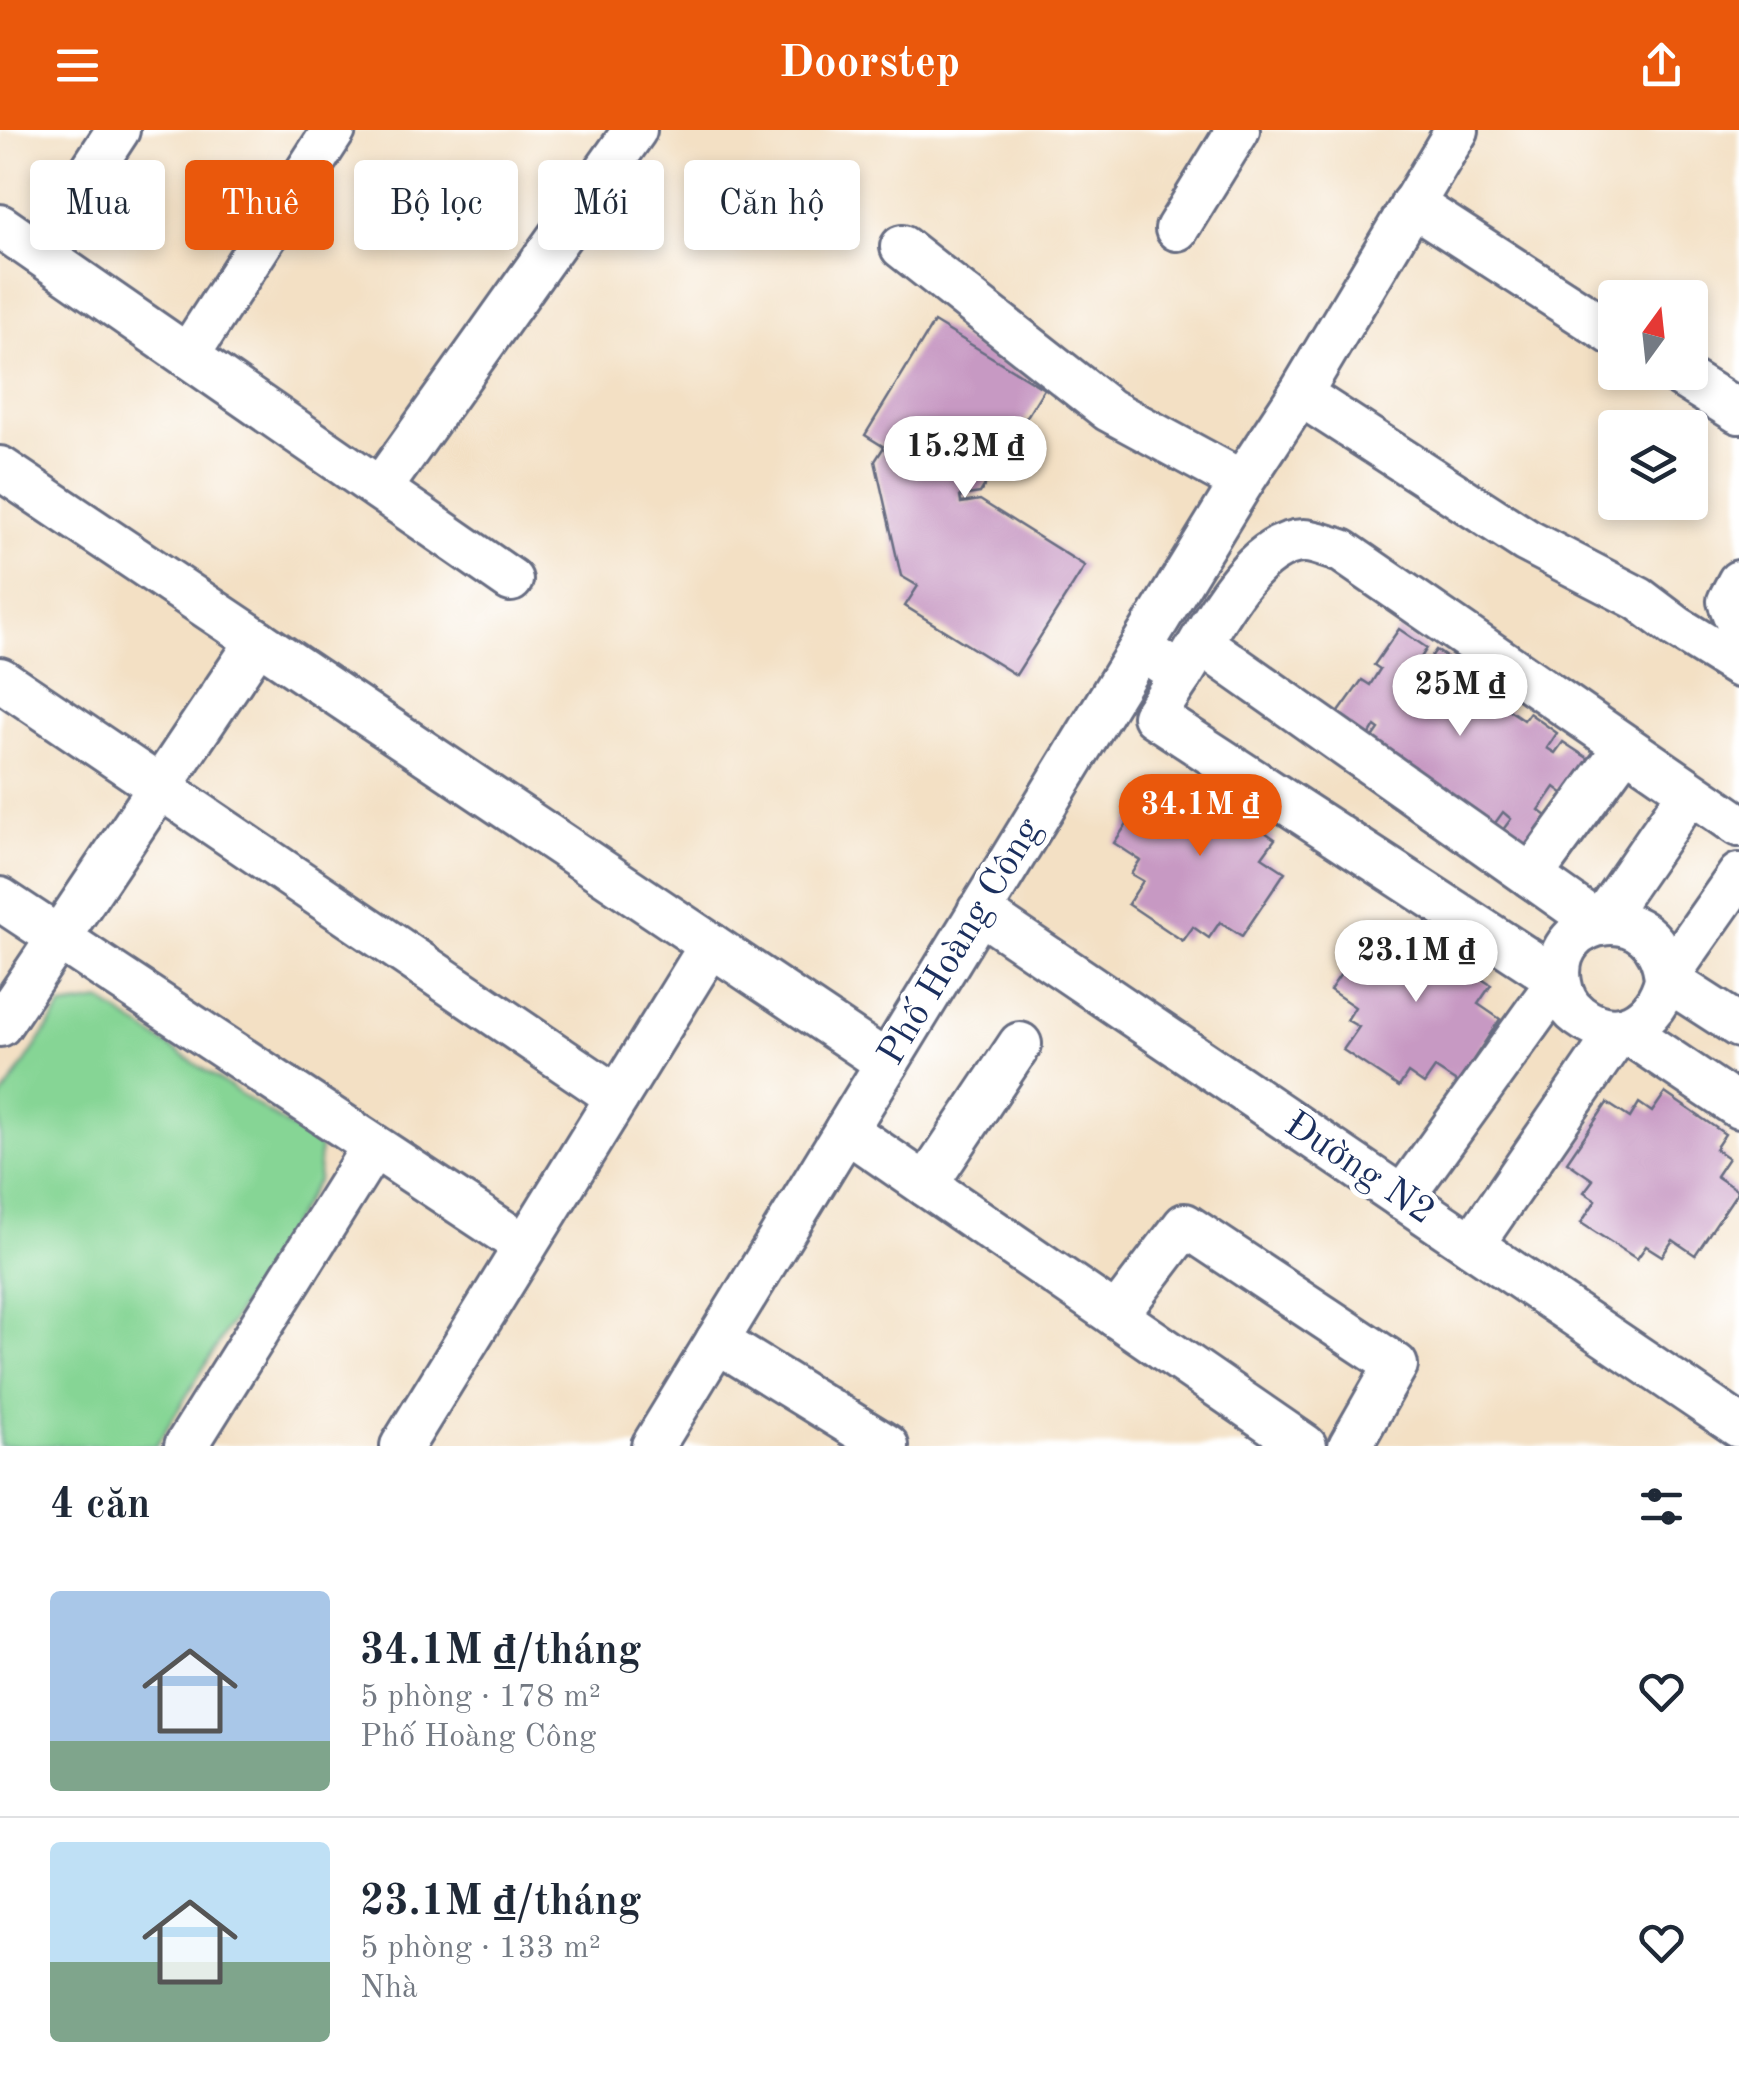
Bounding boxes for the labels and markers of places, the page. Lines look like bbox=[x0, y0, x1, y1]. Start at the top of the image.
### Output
pin: 15.2M ₫ bbox=[873, 416, 1057, 501]
pin: 25M ₫ bbox=[1390, 654, 1530, 739]
pin: 34.1M ₫ bbox=[1108, 774, 1292, 859]
pin: 23.1M ₫ bbox=[1324, 920, 1508, 1005]

